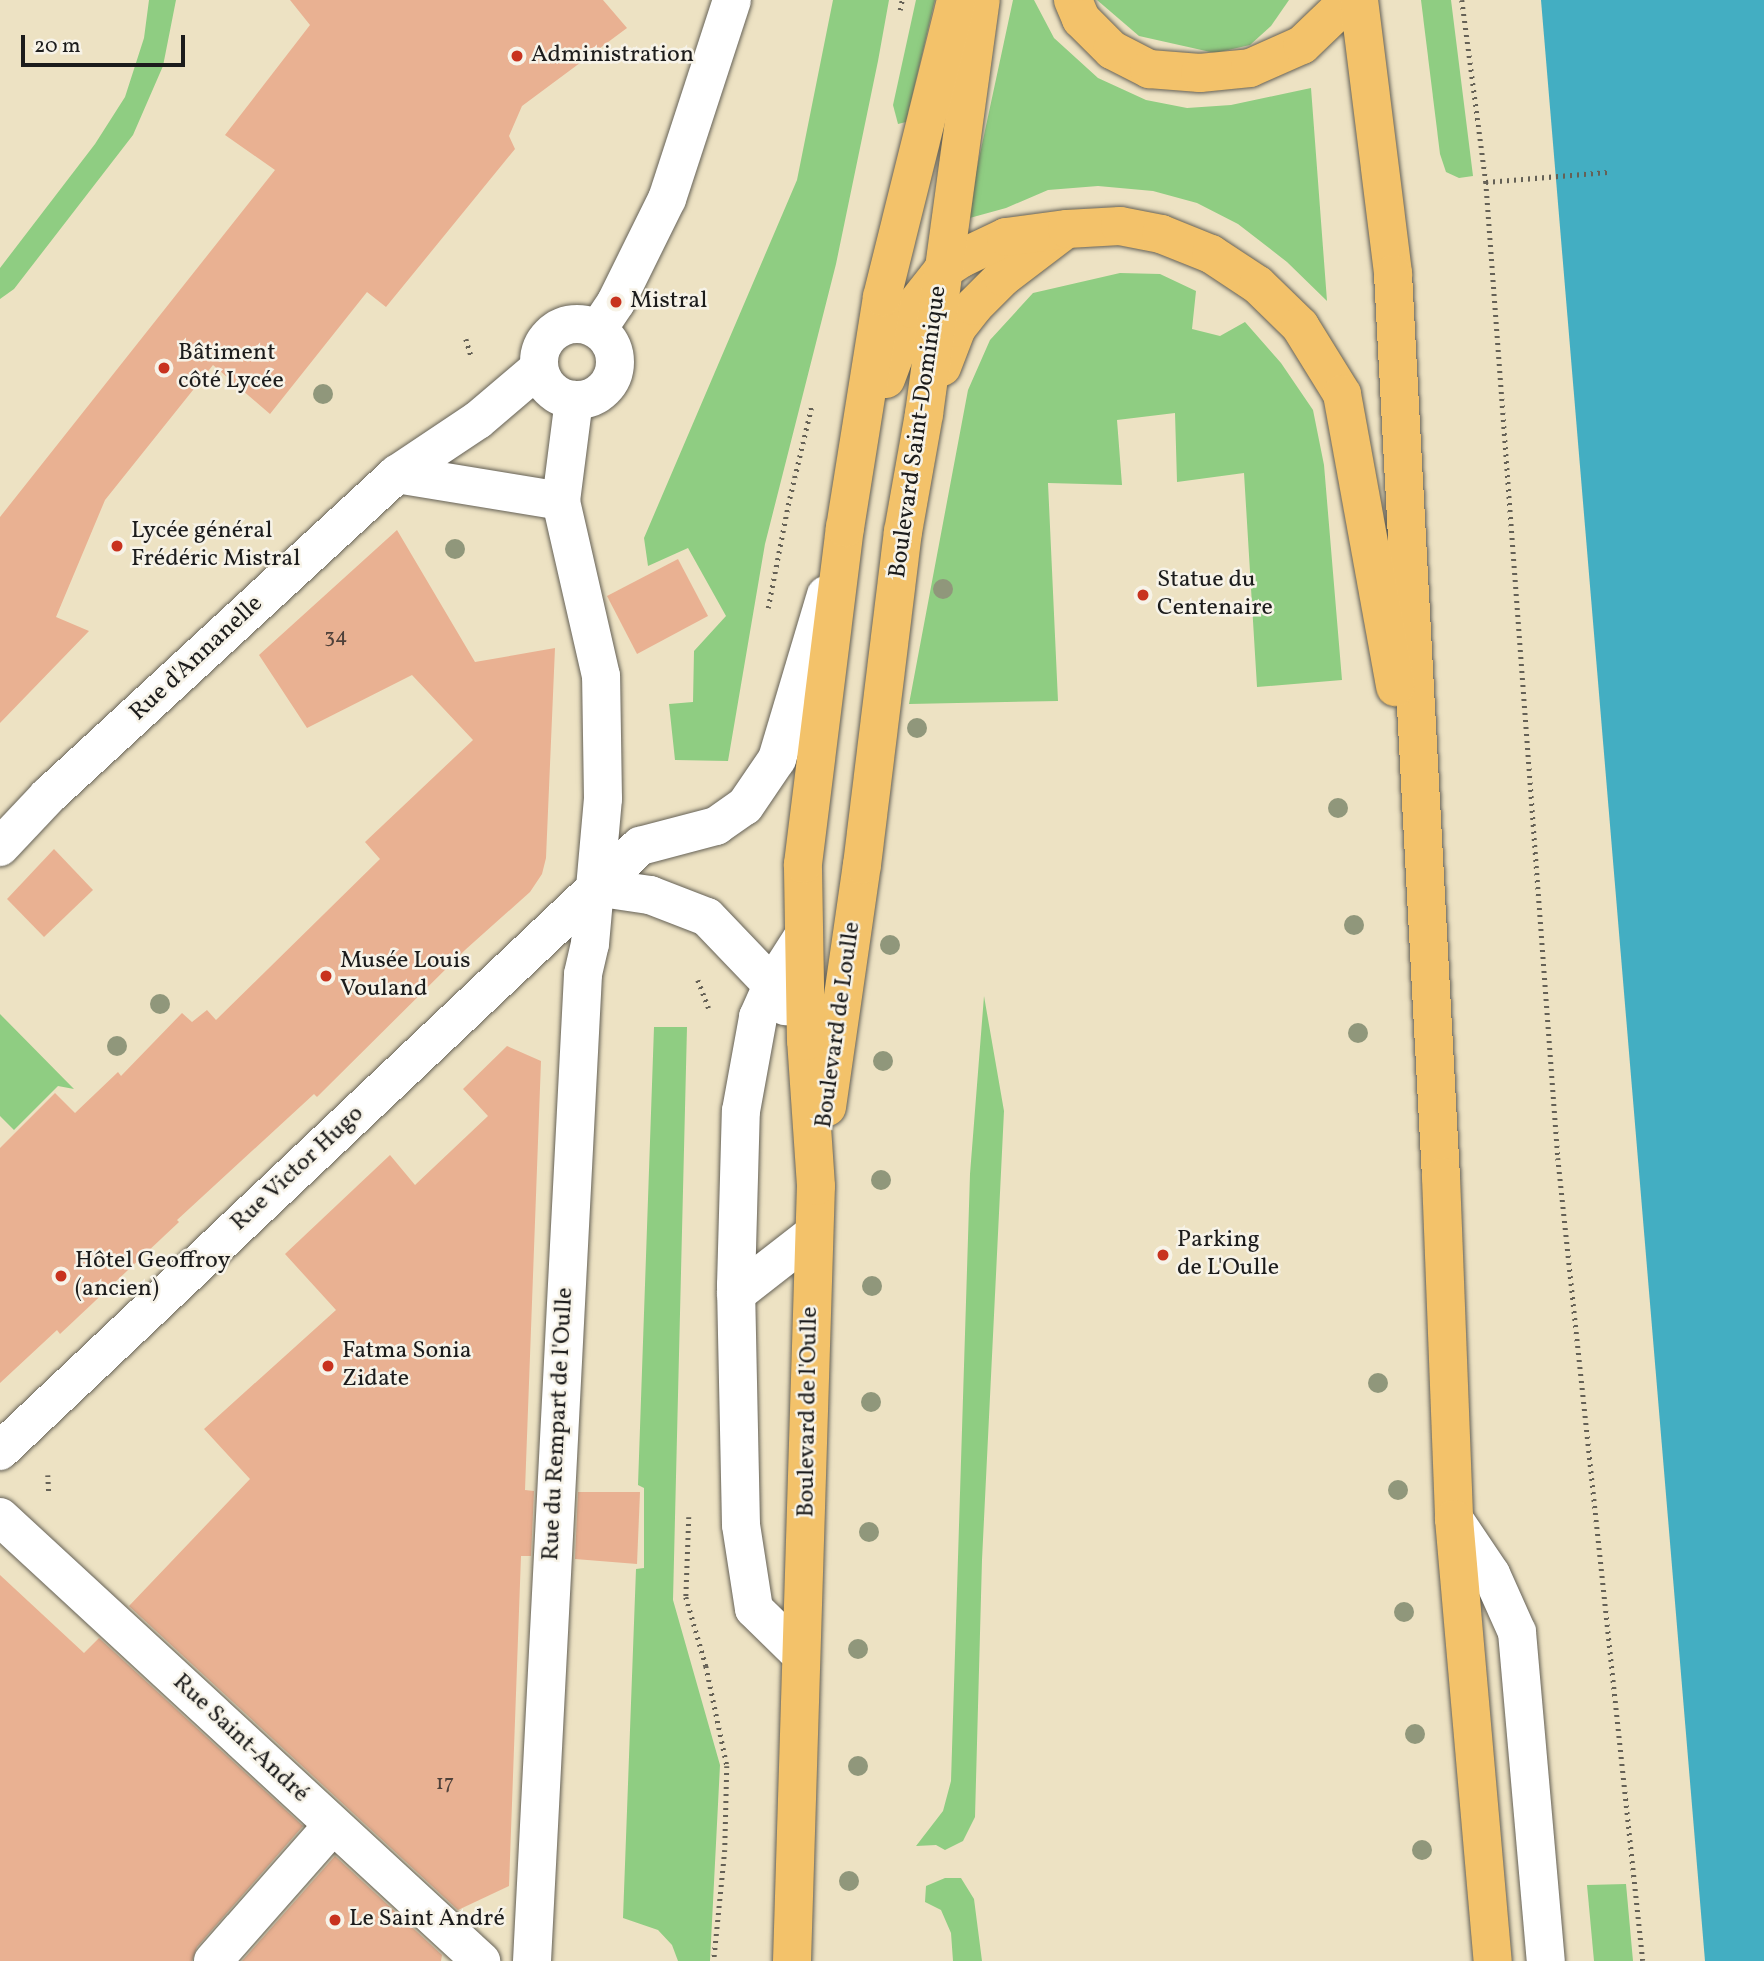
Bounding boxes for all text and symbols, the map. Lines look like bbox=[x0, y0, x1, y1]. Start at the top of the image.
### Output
scale bar bbox=[24, 21, 189, 65]
text: 20 m bbox=[34, 32, 80, 61]
place label: Administration bbox=[531, 42, 694, 70]
marker: Administration bbox=[509, 48, 525, 64]
street label: Boulevard Saint-Dominique bbox=[884, 284, 954, 580]
place label: Mistral bbox=[630, 288, 707, 316]
marker: Mistral bbox=[608, 294, 624, 310]
place label: Bâtiment côté Lycée bbox=[178, 340, 284, 396]
marker: Bâtiment côté Lycée bbox=[156, 360, 172, 376]
place label: Lycée général Frédéric Mistral bbox=[131, 518, 300, 574]
marker: Lycée général Frédéric Mistral bbox=[109, 538, 125, 554]
place label: Statue du Centenaire bbox=[1157, 567, 1273, 623]
marker: Statue du Centenaire bbox=[1135, 587, 1151, 603]
street label: Rue d'Annanelle bbox=[125, 590, 269, 728]
house number: 34 bbox=[324, 624, 348, 650]
street label: Boulevard de Loulle bbox=[810, 920, 868, 1130]
place label: Musée Louis Vouland bbox=[340, 948, 470, 1004]
marker: Musée Louis Vouland bbox=[318, 968, 334, 984]
street label: Rue Victor Hugo bbox=[225, 1100, 371, 1238]
place label: Parking de L'Oulle bbox=[1177, 1227, 1279, 1283]
marker: Parking de L'Oulle bbox=[1155, 1247, 1171, 1263]
place label: Hôtel Geoffroy (ancien) bbox=[75, 1248, 231, 1304]
marker: Hôtel Geoffroy (ancien) bbox=[53, 1268, 69, 1284]
street label: Rue du Rempart de l'Oulle bbox=[537, 1287, 581, 1561]
street label: Boulevard de l'Oulle bbox=[793, 1306, 825, 1518]
place label: Fatma Sonia Zidate bbox=[342, 1338, 472, 1394]
marker: Fatma Sonia Zidate bbox=[320, 1358, 336, 1374]
street label: Rue Saint-André bbox=[166, 1669, 314, 1809]
house number: 17 bbox=[436, 1771, 454, 1797]
place label: Le Saint André bbox=[349, 1906, 505, 1934]
marker: Le Saint André bbox=[327, 1912, 343, 1928]

